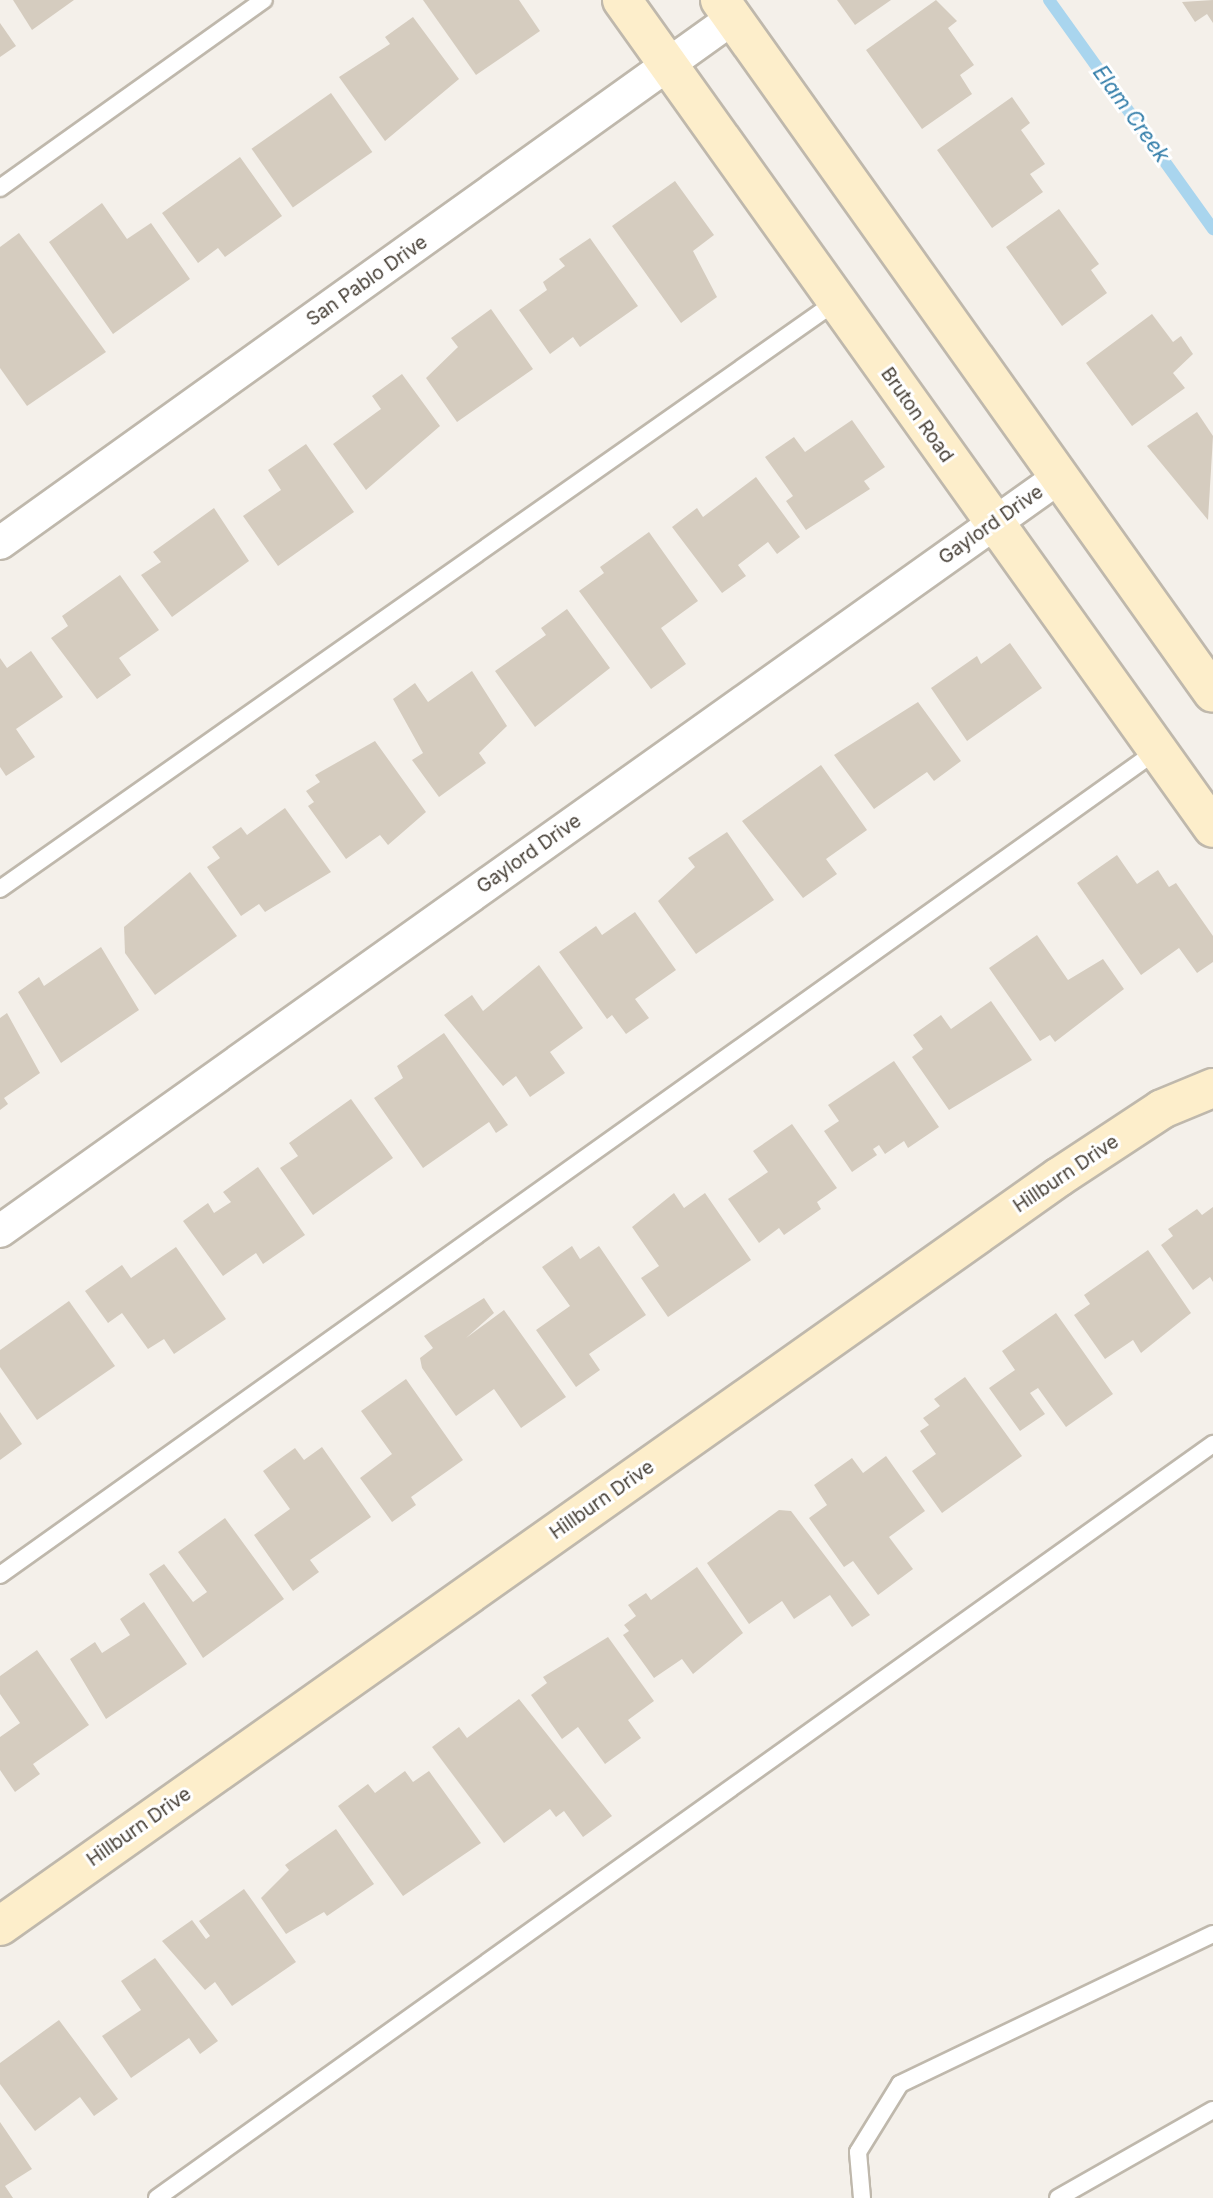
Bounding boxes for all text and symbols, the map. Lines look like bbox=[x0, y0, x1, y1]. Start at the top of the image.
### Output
water label: Elam Creek bbox=[1087, 61, 1175, 167]
street label: San Pablo Drive bbox=[302, 231, 432, 331]
street label: Bruton Road bbox=[876, 363, 958, 467]
street label: Gaylord Drive bbox=[934, 481, 1048, 569]
street label: Gaylord Drive bbox=[472, 810, 586, 898]
street label: Hillburn Drive bbox=[1009, 1130, 1123, 1218]
street label: Hillburn Drive bbox=[546, 1456, 658, 1544]
street label: Hillburn Drive bbox=[83, 1783, 195, 1871]

